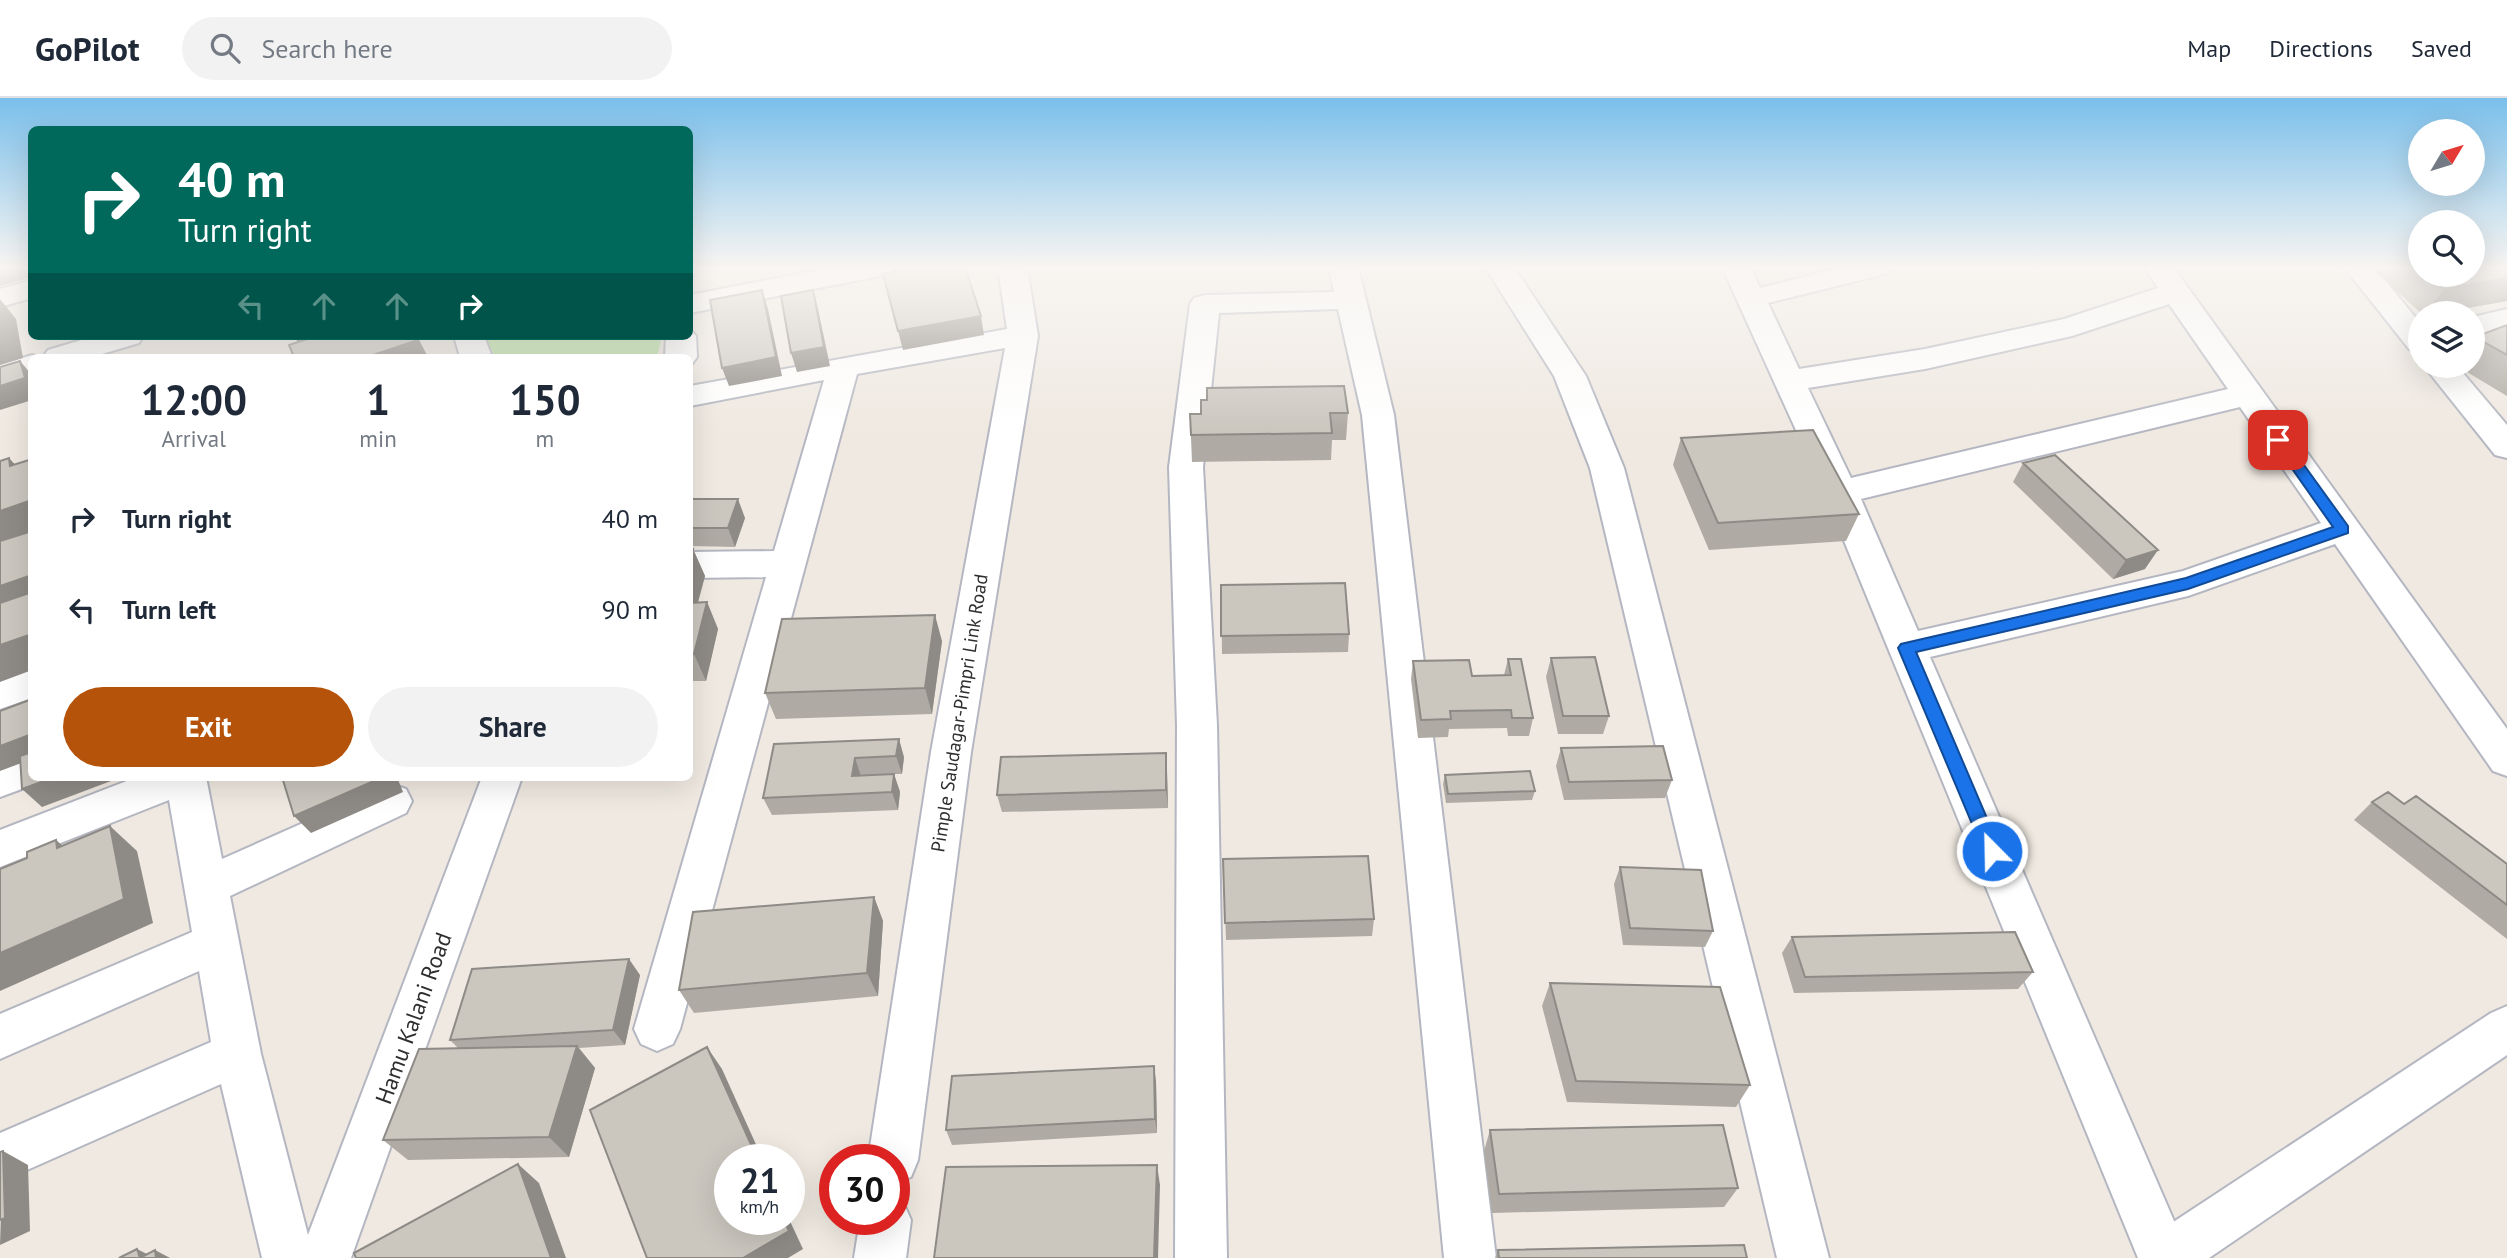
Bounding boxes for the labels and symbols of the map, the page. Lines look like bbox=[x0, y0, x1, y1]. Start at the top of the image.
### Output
north arrow bbox=[2408, 119, 2485, 196]
pin bbox=[2248, 410, 2308, 470]
street label: Pimple Saudagar-Pimpri Link Road bbox=[925, 572, 993, 854]
position arrow bbox=[1955, 814, 2029, 888]
street label: Hamu Kalani Road bbox=[368, 928, 458, 1108]
speed limit sign: 30 bbox=[819, 1144, 910, 1235]

